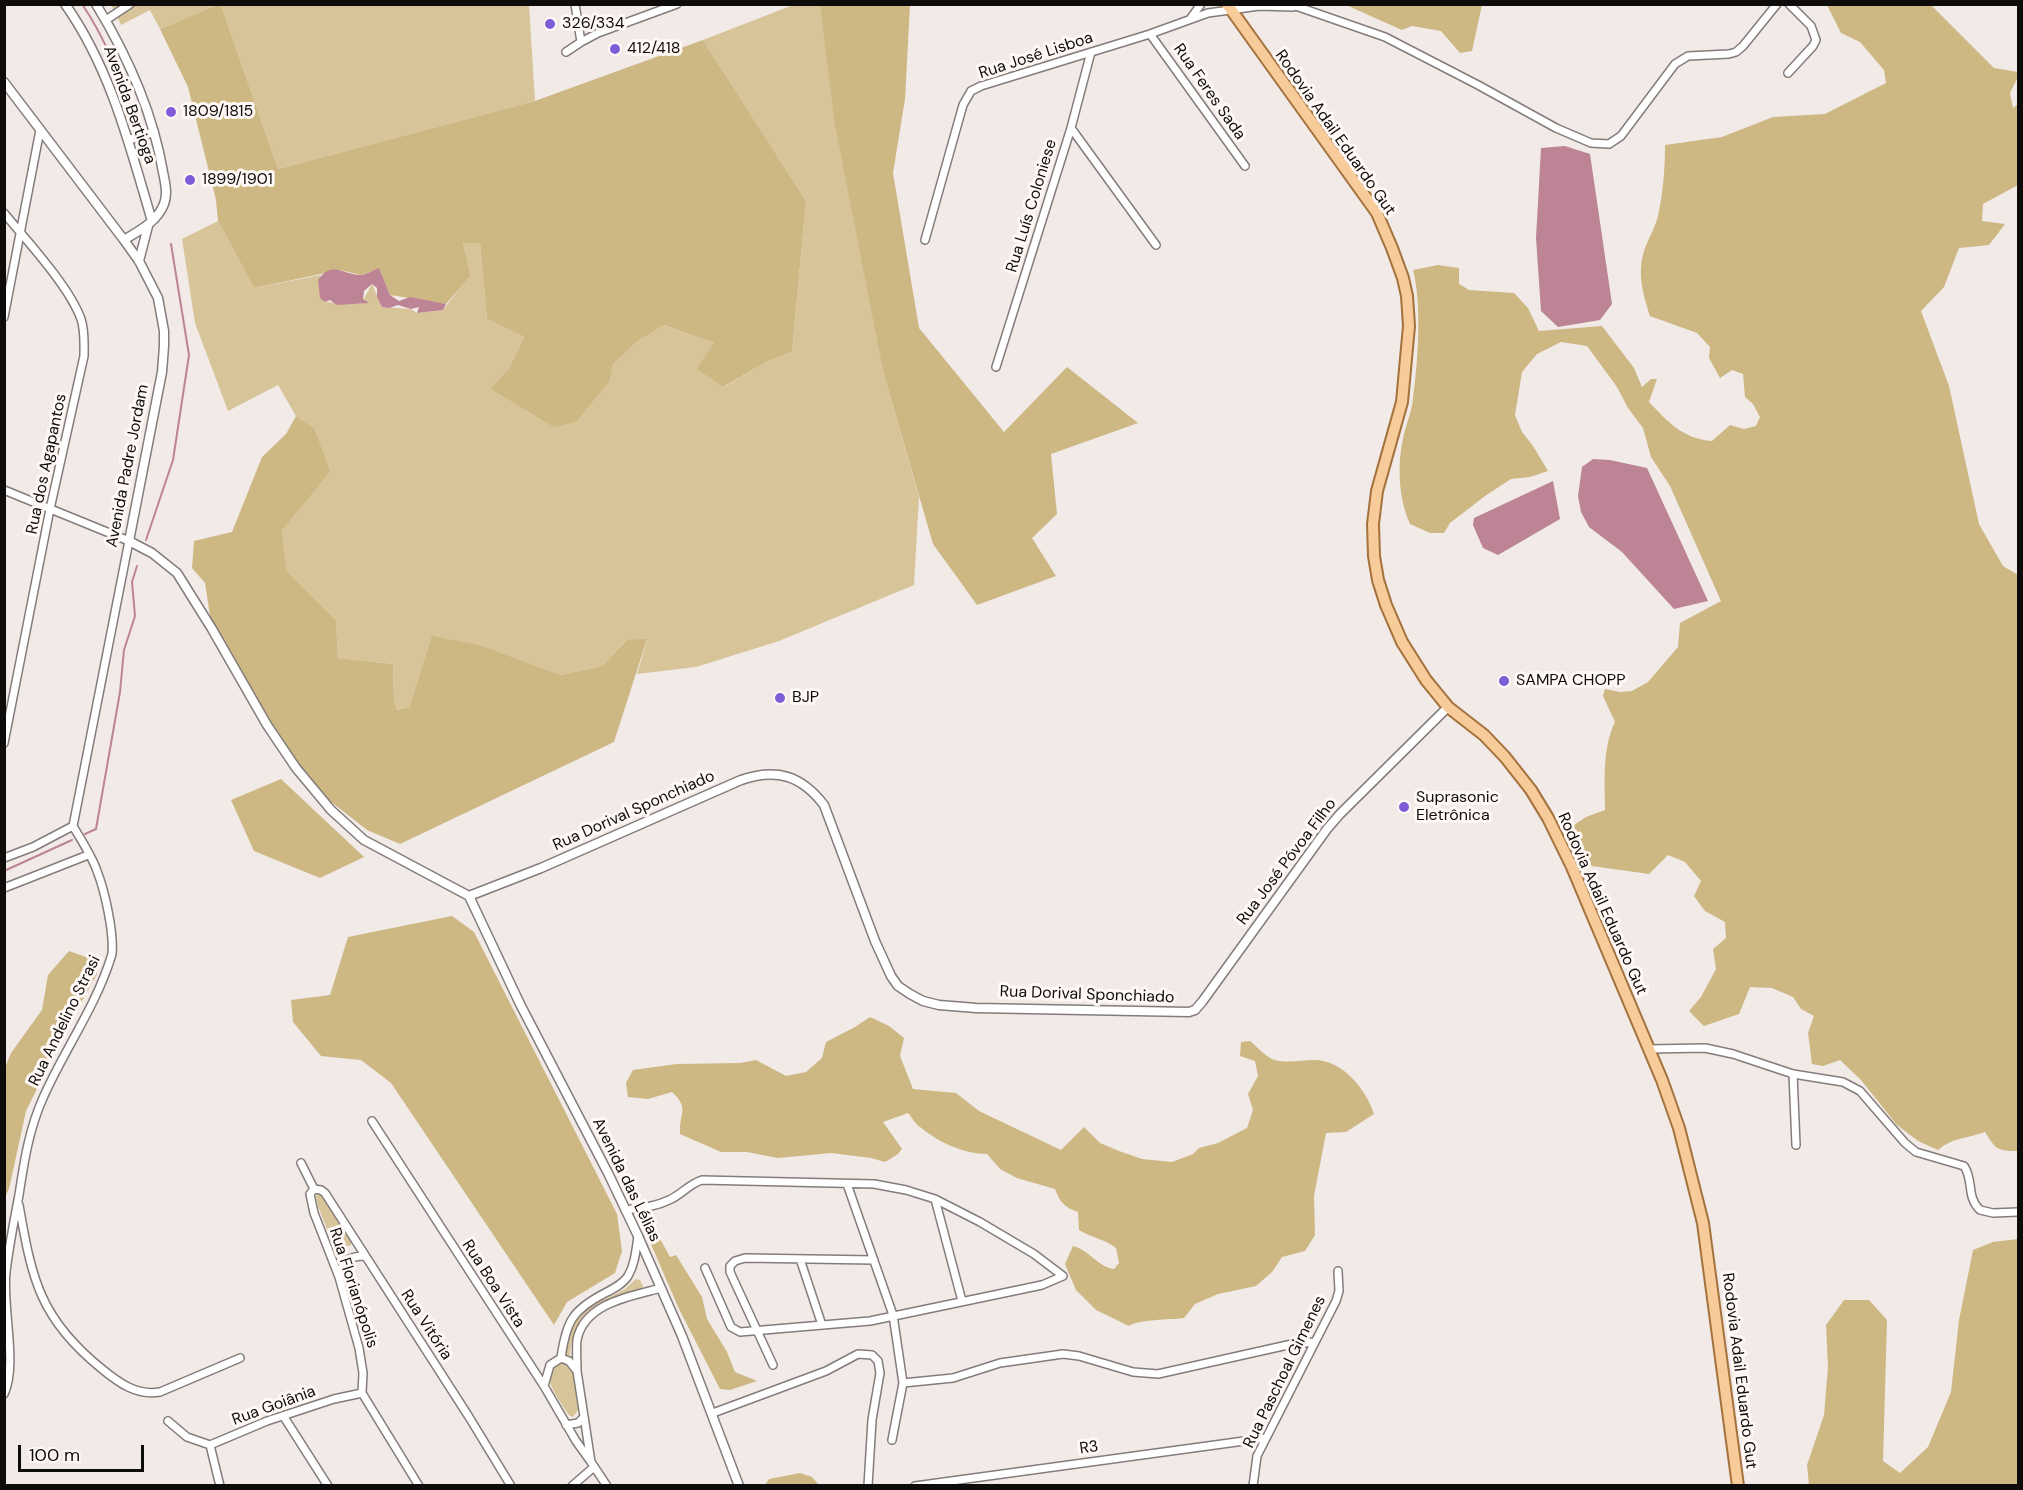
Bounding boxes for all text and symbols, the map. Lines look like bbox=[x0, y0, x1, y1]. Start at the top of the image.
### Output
place label: 326/334 bbox=[562, 14, 624, 34]
marker: 326/334 bbox=[543, 17, 557, 31]
street label: Rua José Lisboa bbox=[976, 28, 1096, 84]
place label: 412/418 bbox=[627, 39, 681, 59]
street label: Rua Feres Sada bbox=[1169, 40, 1249, 144]
marker: 412/418 bbox=[608, 42, 622, 56]
street label: Avenida Bertioga bbox=[99, 43, 159, 167]
street label: Rodovia Adail Eduardo Gut bbox=[1271, 47, 1399, 219]
place label: 1809/1815 bbox=[183, 102, 253, 122]
marker: 1809/1815 bbox=[164, 105, 178, 119]
street label: Rua Luís Coloniese bbox=[1003, 137, 1061, 275]
place label: 1899/1901 bbox=[202, 170, 273, 190]
marker: 1899/1901 bbox=[183, 173, 197, 187]
street label: Avenida Padre Jordam bbox=[103, 383, 153, 549]
street label: Rua dos Agapantos bbox=[23, 392, 71, 536]
place label: SAMPA CHOPP bbox=[1516, 671, 1625, 691]
marker: SAMPA CHOPP bbox=[1497, 674, 1511, 688]
place label: BJP bbox=[792, 688, 819, 708]
marker: BJP bbox=[773, 691, 787, 705]
street label: Rua Dorival Sponchiado bbox=[550, 767, 718, 855]
place label: Suprasonic Eletrônica bbox=[1416, 788, 1499, 826]
street label: Rua José Póvoa Filho bbox=[1233, 795, 1341, 929]
marker: Suprasonic Eletrônica bbox=[1397, 800, 1411, 814]
street label: Rodovia Adail Eduardo Gut bbox=[1553, 810, 1651, 998]
street label: Rua Andelino Strasi bbox=[25, 953, 105, 1089]
street label: Rua Dorival Sponchiado bbox=[999, 982, 1175, 1008]
street label: Avenida das Lélias bbox=[588, 1115, 664, 1245]
street label: Rua Florianópolis bbox=[325, 1225, 381, 1351]
street label: Rua Boa Vista bbox=[457, 1236, 529, 1332]
street label: Rodovia Adail Eduardo Gut bbox=[1717, 1272, 1761, 1470]
street label: Rua Vitória bbox=[396, 1286, 456, 1364]
street label: Rua Paschoal Gimenes bbox=[1240, 1293, 1330, 1451]
street label: Rua Goiânia bbox=[230, 1382, 318, 1430]
scale bar bbox=[21, 1433, 147, 1471]
street label: R3 bbox=[1078, 1437, 1100, 1459]
text: 100 m bbox=[29, 1443, 80, 1467]

